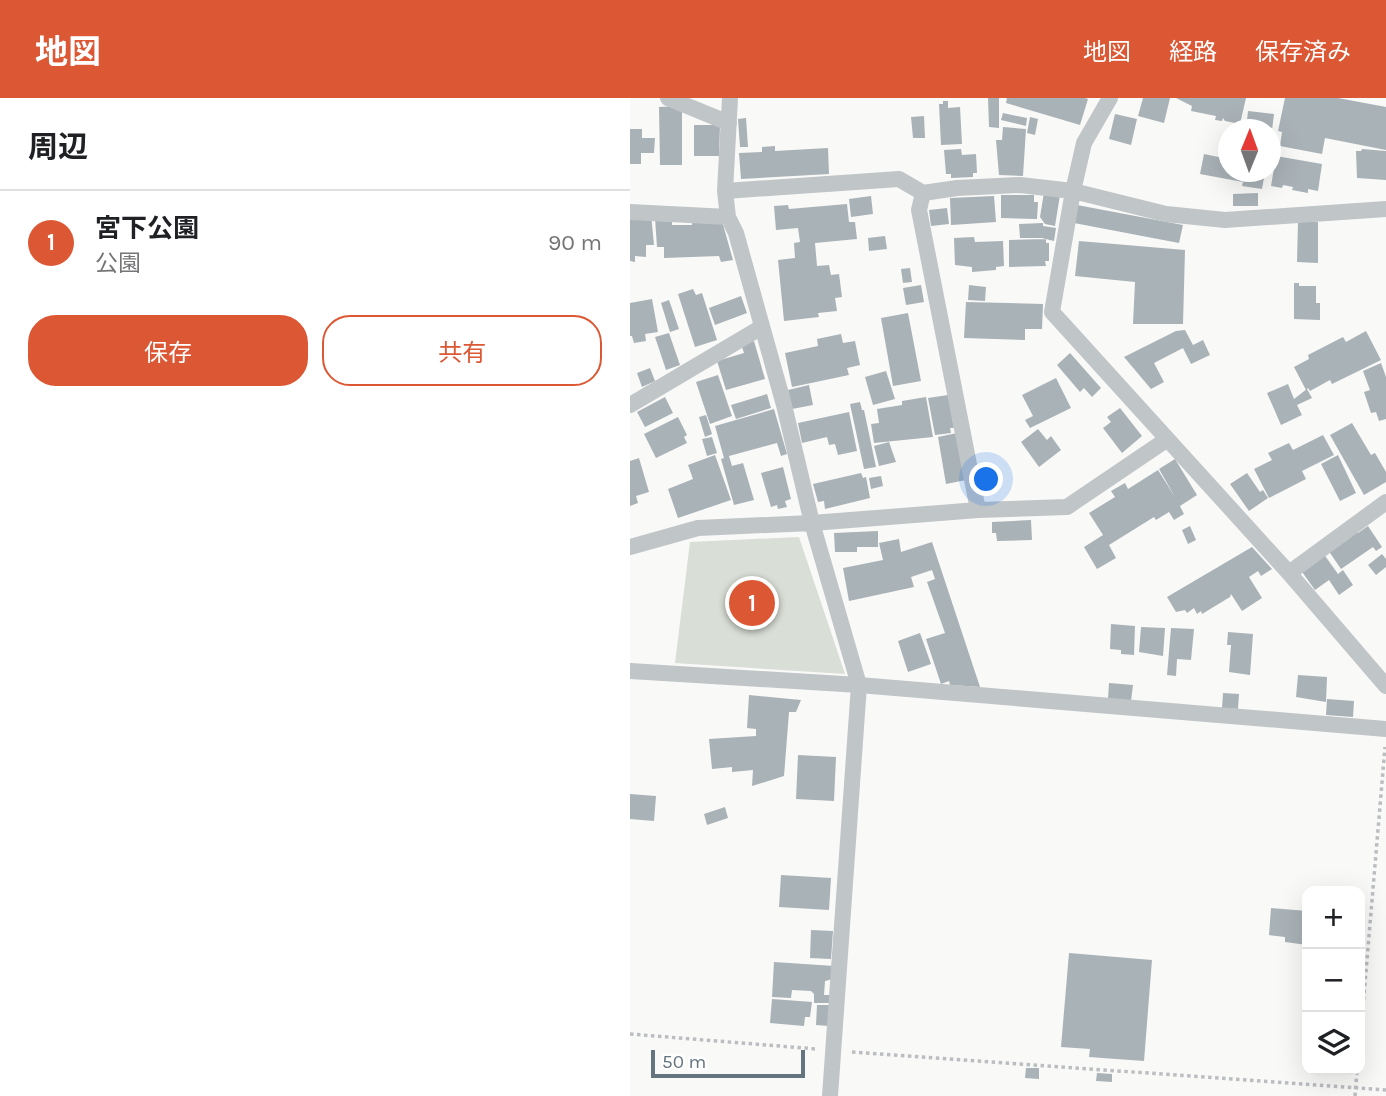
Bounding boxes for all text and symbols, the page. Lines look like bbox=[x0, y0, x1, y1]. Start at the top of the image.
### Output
text: 地図 bbox=[35, 33, 101, 71]
text: 地図 bbox=[1083, 38, 1131, 66]
text: 経路 bbox=[1169, 38, 1217, 66]
text: 保存済み bbox=[1255, 38, 1351, 66]
north arrow bbox=[1218, 119, 1281, 182]
text: 周辺 bbox=[28, 129, 88, 165]
text: 宮下公園 bbox=[95, 213, 199, 244]
text: 1 bbox=[47, 229, 55, 256]
text: 90 m bbox=[548, 229, 602, 256]
text: 公園 bbox=[95, 250, 141, 277]
button: 保存 bbox=[28, 315, 308, 386]
button: 共有 bbox=[322, 315, 602, 386]
your location bbox=[969, 462, 1003, 496]
pin: 1 bbox=[729, 577, 775, 629]
map controls bbox=[1302, 886, 1365, 1075]
button: + bbox=[1302, 886, 1365, 949]
button: − bbox=[1302, 949, 1365, 1012]
button: layers bbox=[1302, 1012, 1365, 1075]
scale bar bbox=[651, 1047, 805, 1079]
text: 50 m bbox=[662, 1051, 706, 1073]

